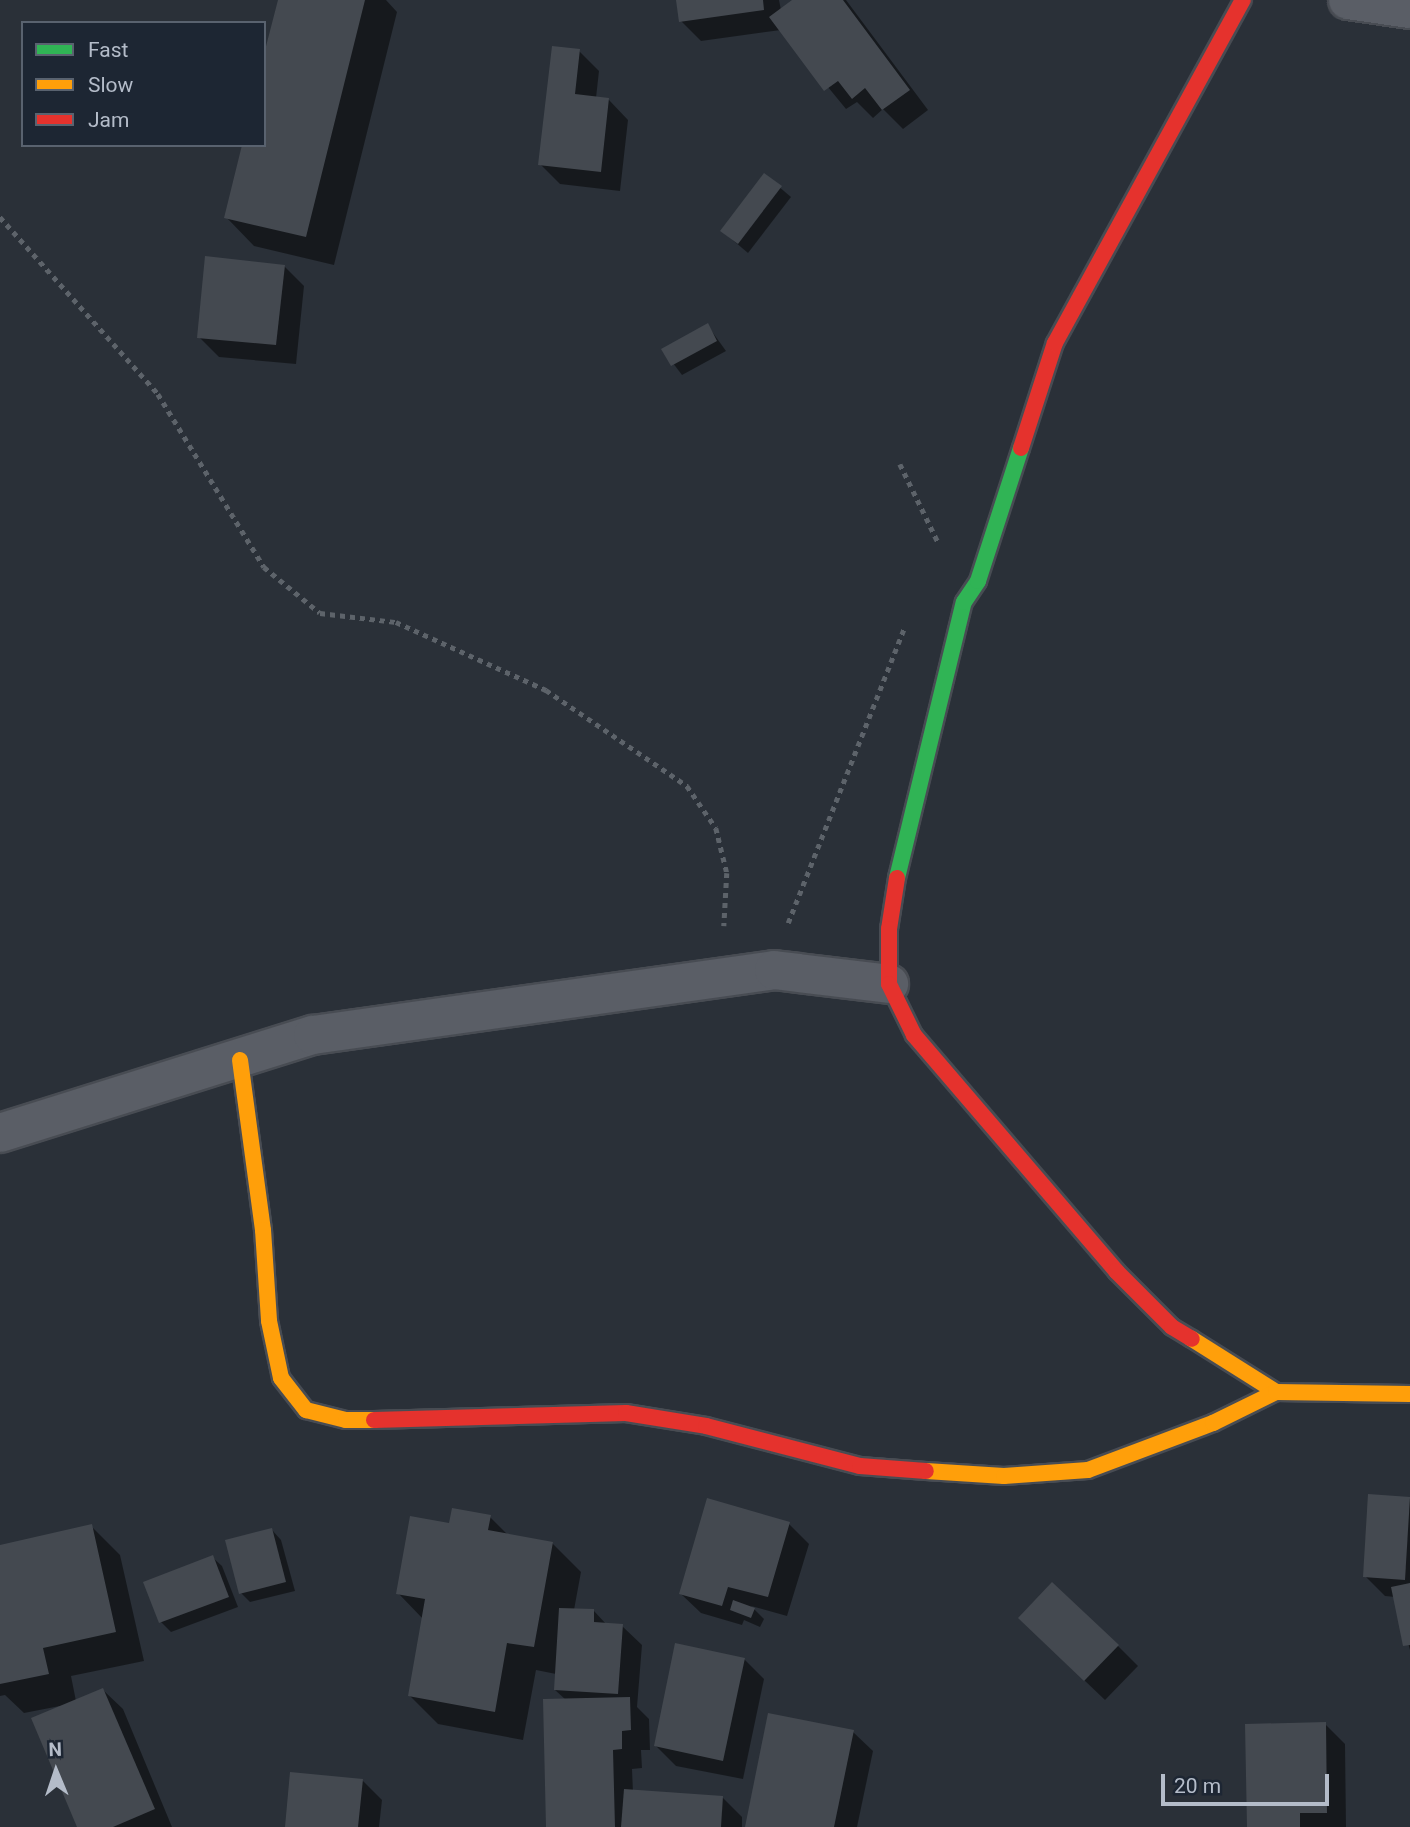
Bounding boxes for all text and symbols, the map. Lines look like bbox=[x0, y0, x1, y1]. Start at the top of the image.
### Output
legend bbox=[21, 21, 266, 147]
text: Fast bbox=[88, 38, 128, 62]
text: Slow bbox=[88, 73, 133, 97]
text: Jam bbox=[88, 108, 129, 132]
north arrow bbox=[21, 1736, 91, 1806]
text: N bbox=[48, 1738, 62, 1761]
scale bar bbox=[1165, 1760, 1333, 1804]
text: 20 m bbox=[1174, 1774, 1221, 1798]

